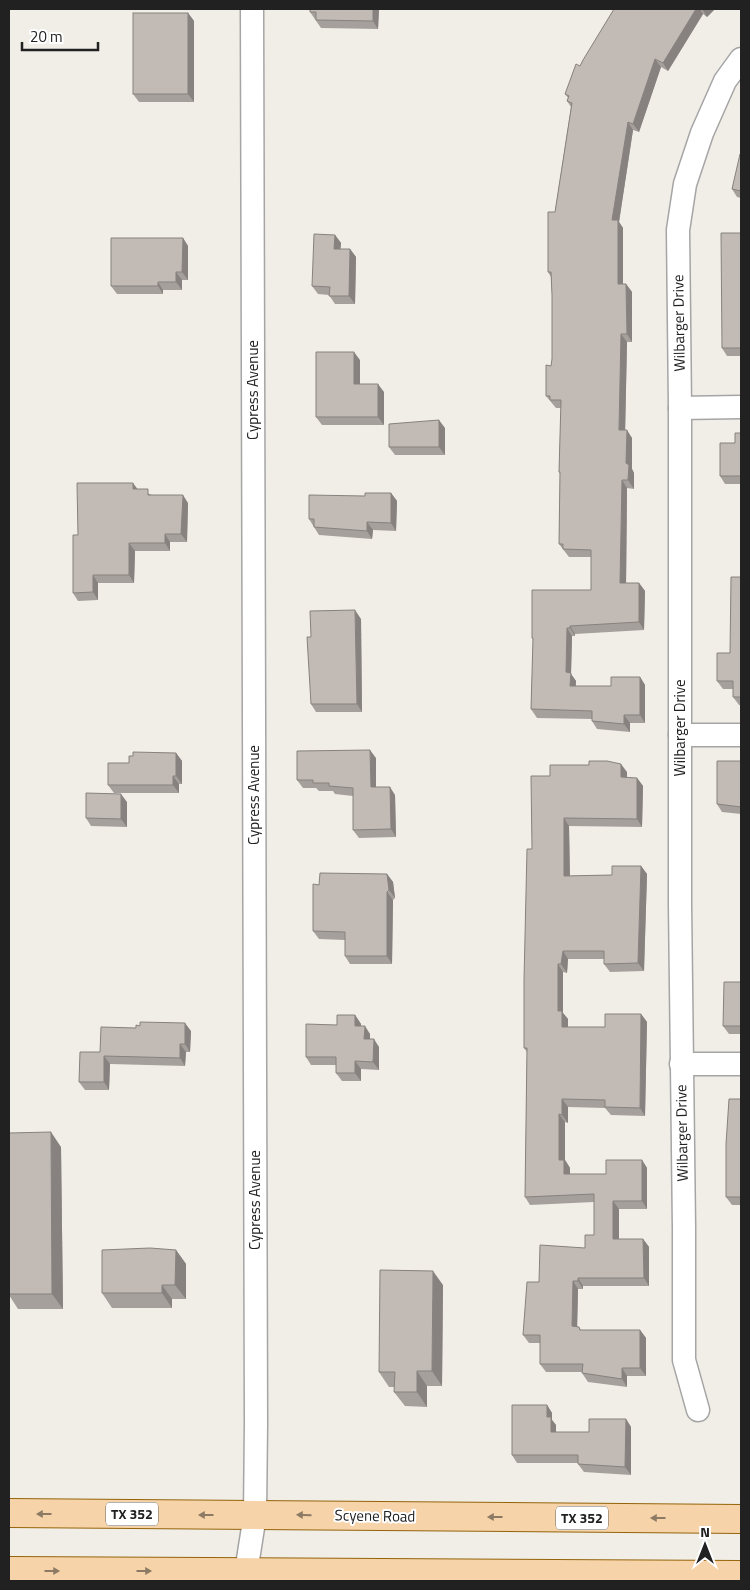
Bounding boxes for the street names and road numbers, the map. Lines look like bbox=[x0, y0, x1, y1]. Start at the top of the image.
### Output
street label: Wilbarger Drive bbox=[666, 274, 691, 372]
street label: Cypress Avenue bbox=[241, 340, 264, 440]
street label: Wilbarger Drive bbox=[668, 679, 691, 777]
street label: Cypress Avenue bbox=[242, 745, 265, 845]
street label: Wilbarger Drive bbox=[669, 1084, 694, 1182]
street label: Cypress Avenue bbox=[243, 1150, 266, 1250]
road number: TX 352 bbox=[106, 1502, 158, 1526]
street label: Scyene Road bbox=[334, 1503, 416, 1528]
road number: TX 352 bbox=[556, 1506, 608, 1530]

